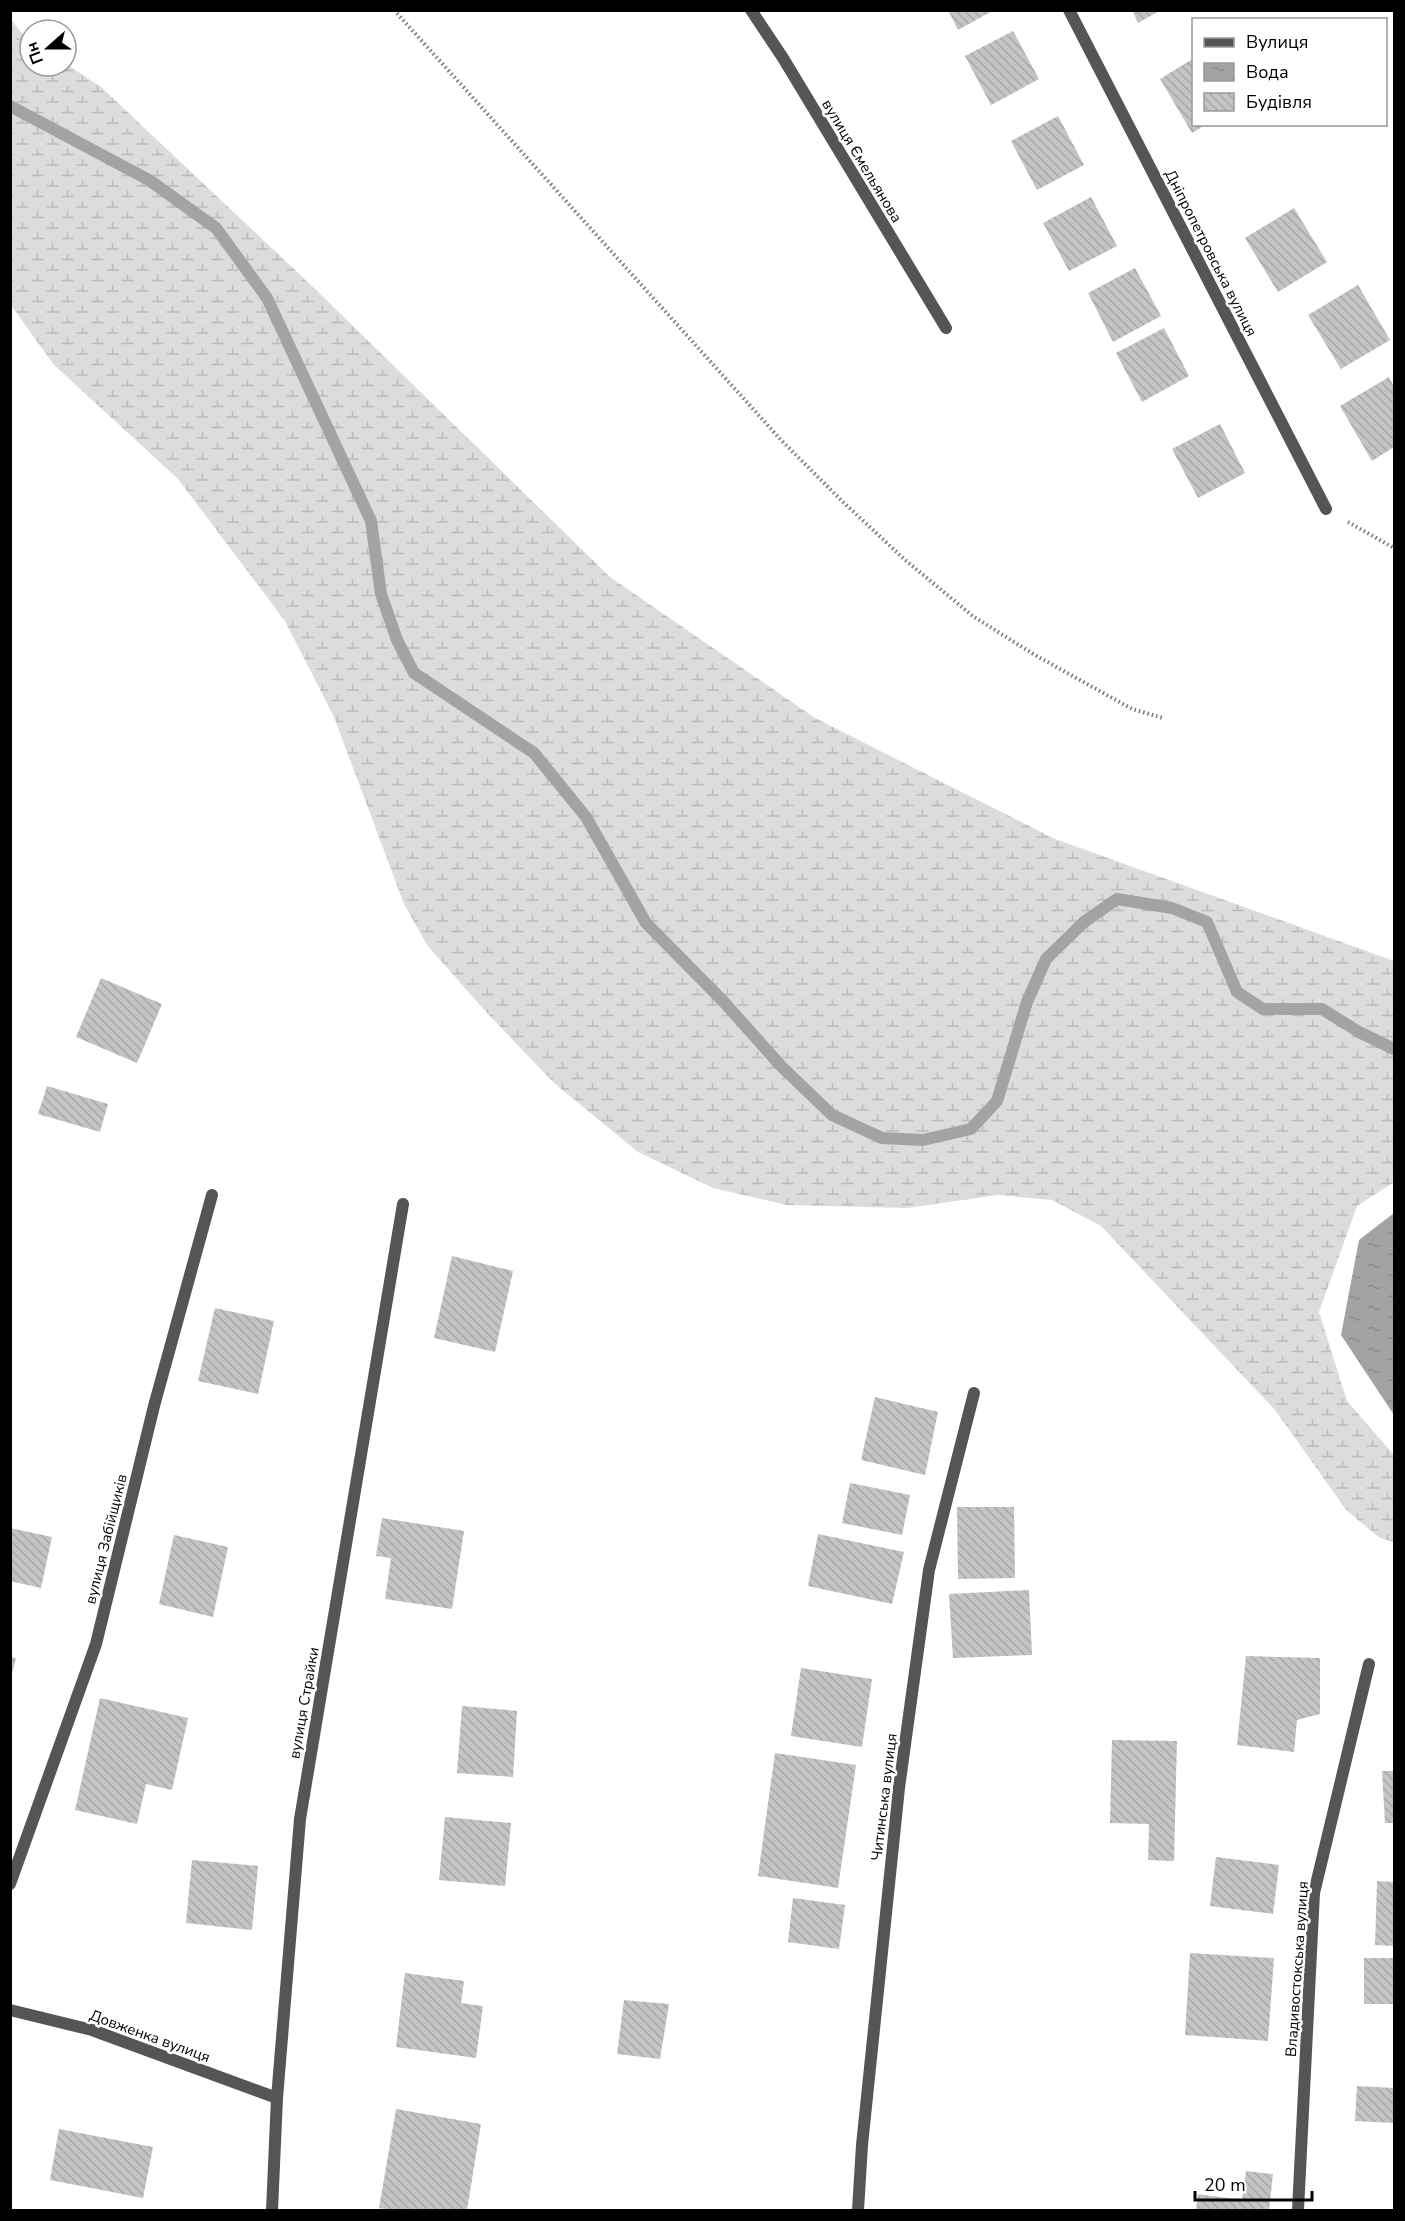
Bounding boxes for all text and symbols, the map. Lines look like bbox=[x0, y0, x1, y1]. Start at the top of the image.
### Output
north arrow bbox=[18, 18, 78, 78]
legend bbox=[1192, 18, 1387, 126]
text: Вулиця bbox=[1246, 30, 1308, 54]
text: Пн bbox=[21, 39, 49, 67]
text: Вода bbox=[1246, 60, 1289, 84]
text: Будівля bbox=[1246, 90, 1312, 114]
street label: вулиця Ємельянова bbox=[817, 96, 907, 226]
street label: Дніпропетровська вулиця bbox=[1160, 166, 1262, 340]
street label: вулиця Забійщиків bbox=[80, 1472, 132, 1606]
street label: вулиця Страйки bbox=[284, 1646, 324, 1760]
street label: Читинська вулиця bbox=[866, 1732, 902, 1862]
street label: Владивостокська вулиця bbox=[1281, 1880, 1313, 2058]
street label: Довженка вулиця bbox=[87, 2005, 213, 2067]
scale bar bbox=[1195, 2164, 1312, 2202]
text: 20 m bbox=[1204, 2173, 1246, 2197]

